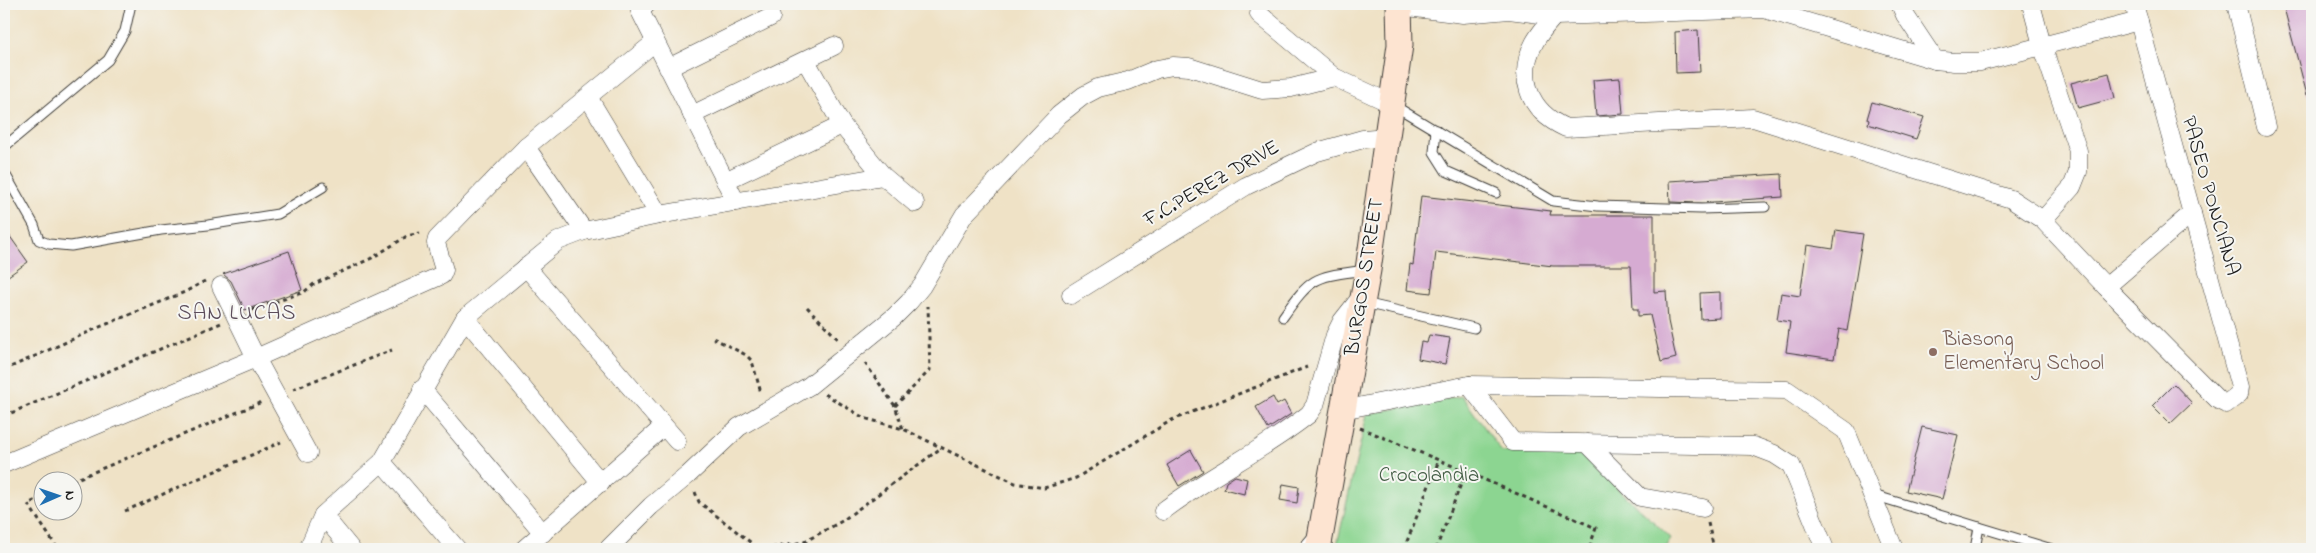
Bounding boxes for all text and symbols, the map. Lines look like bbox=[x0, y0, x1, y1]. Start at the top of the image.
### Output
street label: PASEO PONCIANA bbox=[2173, 113, 2247, 279]
street label: F.C.PEREZ DRIVE bbox=[1138, 133, 1285, 236]
street label: BURGOS STREET bbox=[1338, 196, 1392, 359]
district label: SAN LUCAS bbox=[178, 298, 296, 330]
place label: Biasong Elementary School bbox=[1942, 325, 2104, 381]
marker: Biasong Elementary School bbox=[1927, 346, 1939, 358]
park label: Crocolandia bbox=[1379, 461, 1479, 491]
north arrow bbox=[32, 470, 82, 520]
text: N bbox=[59, 491, 80, 501]

